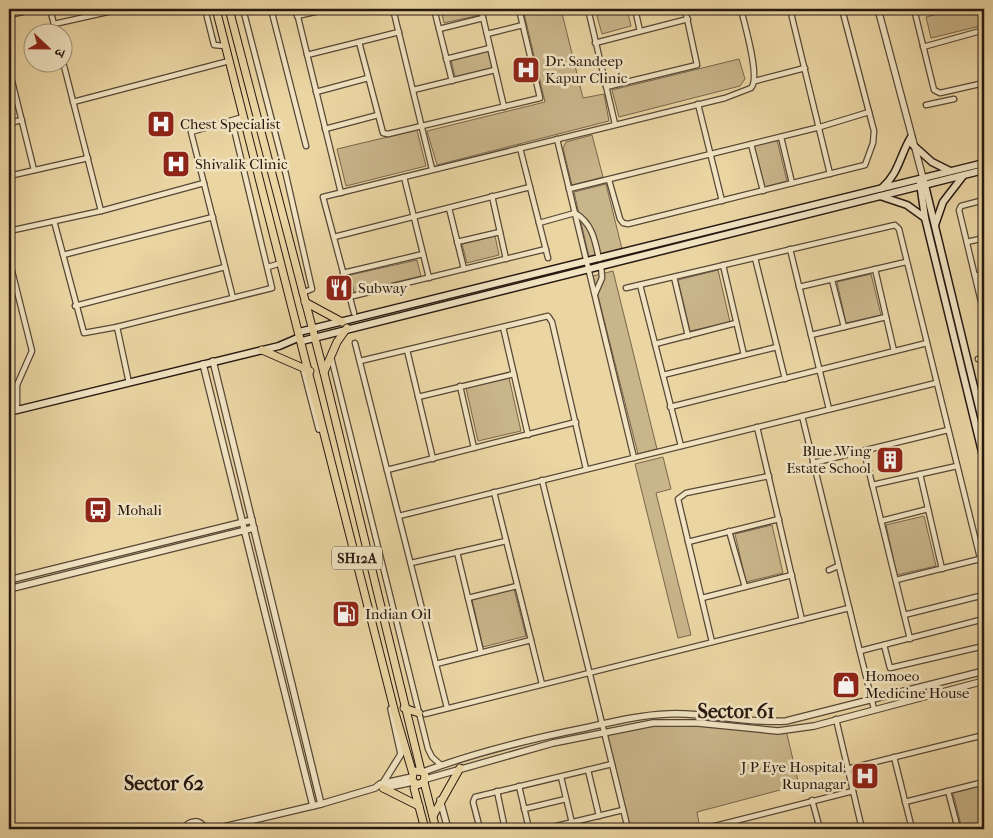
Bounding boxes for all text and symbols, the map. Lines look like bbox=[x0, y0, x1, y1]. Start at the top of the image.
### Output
north arrow bbox=[22, 22, 72, 72]
text: उ bbox=[50, 45, 69, 60]
place label: Dr. Sandeep Kapur Clinic bbox=[545, 52, 628, 87]
hospital icon: Dr. Sandeep Kapur Clinic bbox=[511, 55, 541, 85]
hospital icon: Chest Specialist bbox=[146, 109, 176, 139]
place label: Chest Specialist bbox=[180, 115, 281, 133]
hospital icon: Shivalik Clinic bbox=[161, 149, 191, 179]
place label: Shivalik Clinic bbox=[195, 155, 288, 173]
restaurant icon: Subway bbox=[324, 273, 354, 303]
place label: Subway bbox=[358, 279, 408, 297]
place label: Blue Wing Estate School bbox=[786, 442, 872, 477]
building icon: Blue Wing Estate School bbox=[875, 445, 905, 475]
bus stop icon: Mohali bbox=[83, 495, 113, 525]
place label: Mohali bbox=[117, 501, 163, 519]
road number: SH12A bbox=[332, 546, 382, 570]
fuel station icon: Indian Oil bbox=[331, 599, 361, 629]
place label: Indian Oil bbox=[365, 605, 431, 623]
place label: Homoeo Medicine House bbox=[865, 667, 970, 702]
shop icon: Homoeo Medicine House bbox=[831, 670, 861, 700]
district label: Sector 61 bbox=[698, 700, 774, 723]
place label: J P Eye Hospital, Rupnagar bbox=[740, 758, 847, 793]
hospital icon: J P Eye Hospital, Rupnagar bbox=[850, 761, 880, 791]
district label: Sector 62 bbox=[124, 772, 204, 795]

